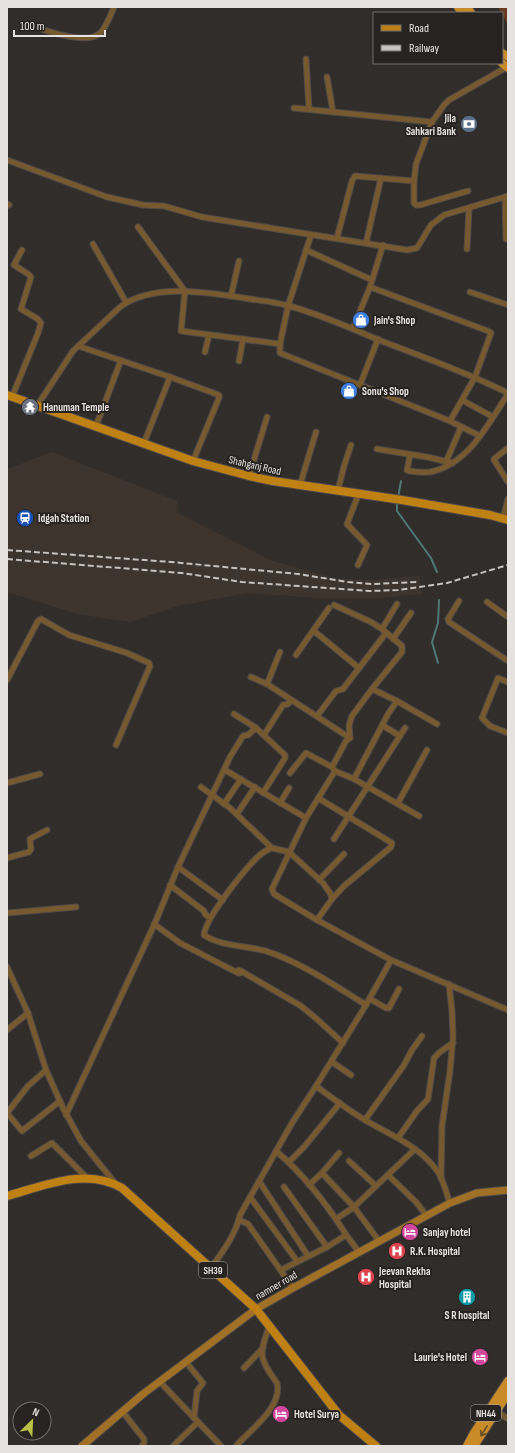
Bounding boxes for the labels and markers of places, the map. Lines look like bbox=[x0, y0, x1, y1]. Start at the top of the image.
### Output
place label: Jila Sahkari Bank bbox=[406, 112, 456, 138]
bank icon: Jila Sahkari Bank bbox=[459, 114, 479, 134]
shop icon: Jain's Shop bbox=[351, 310, 371, 330]
place label: Jain's Shop bbox=[373, 314, 415, 327]
shop icon: Sonu's Shop bbox=[339, 381, 359, 401]
place label: Sonu's Shop bbox=[362, 385, 409, 398]
temple icon: Hanuman Temple bbox=[20, 397, 40, 417]
place label: Hanuman Temple bbox=[43, 401, 110, 414]
station icon: Idgah Station bbox=[15, 508, 35, 528]
place label: Idgah Station bbox=[38, 512, 90, 525]
hotel icon: Sanjay hotel bbox=[400, 1222, 420, 1242]
place label: Sanjay hotel bbox=[423, 1226, 470, 1239]
hospital icon: R.K. Hospital bbox=[387, 1241, 407, 1261]
place label: R.K. Hospital bbox=[410, 1245, 460, 1258]
place label: Jeevan Rekha Hospital bbox=[378, 1265, 431, 1291]
hospital icon: Jeevan Rekha Hospital bbox=[356, 1267, 376, 1287]
building icon: S R hospital bbox=[457, 1287, 477, 1307]
place label: S R hospital bbox=[444, 1309, 490, 1322]
hotel icon: Laurie's Hotel bbox=[470, 1347, 490, 1367]
place label: Laurie's Hotel bbox=[414, 1351, 467, 1364]
hotel icon: Hotel Surya bbox=[271, 1404, 291, 1424]
place label: Hotel Surya bbox=[294, 1408, 340, 1421]

